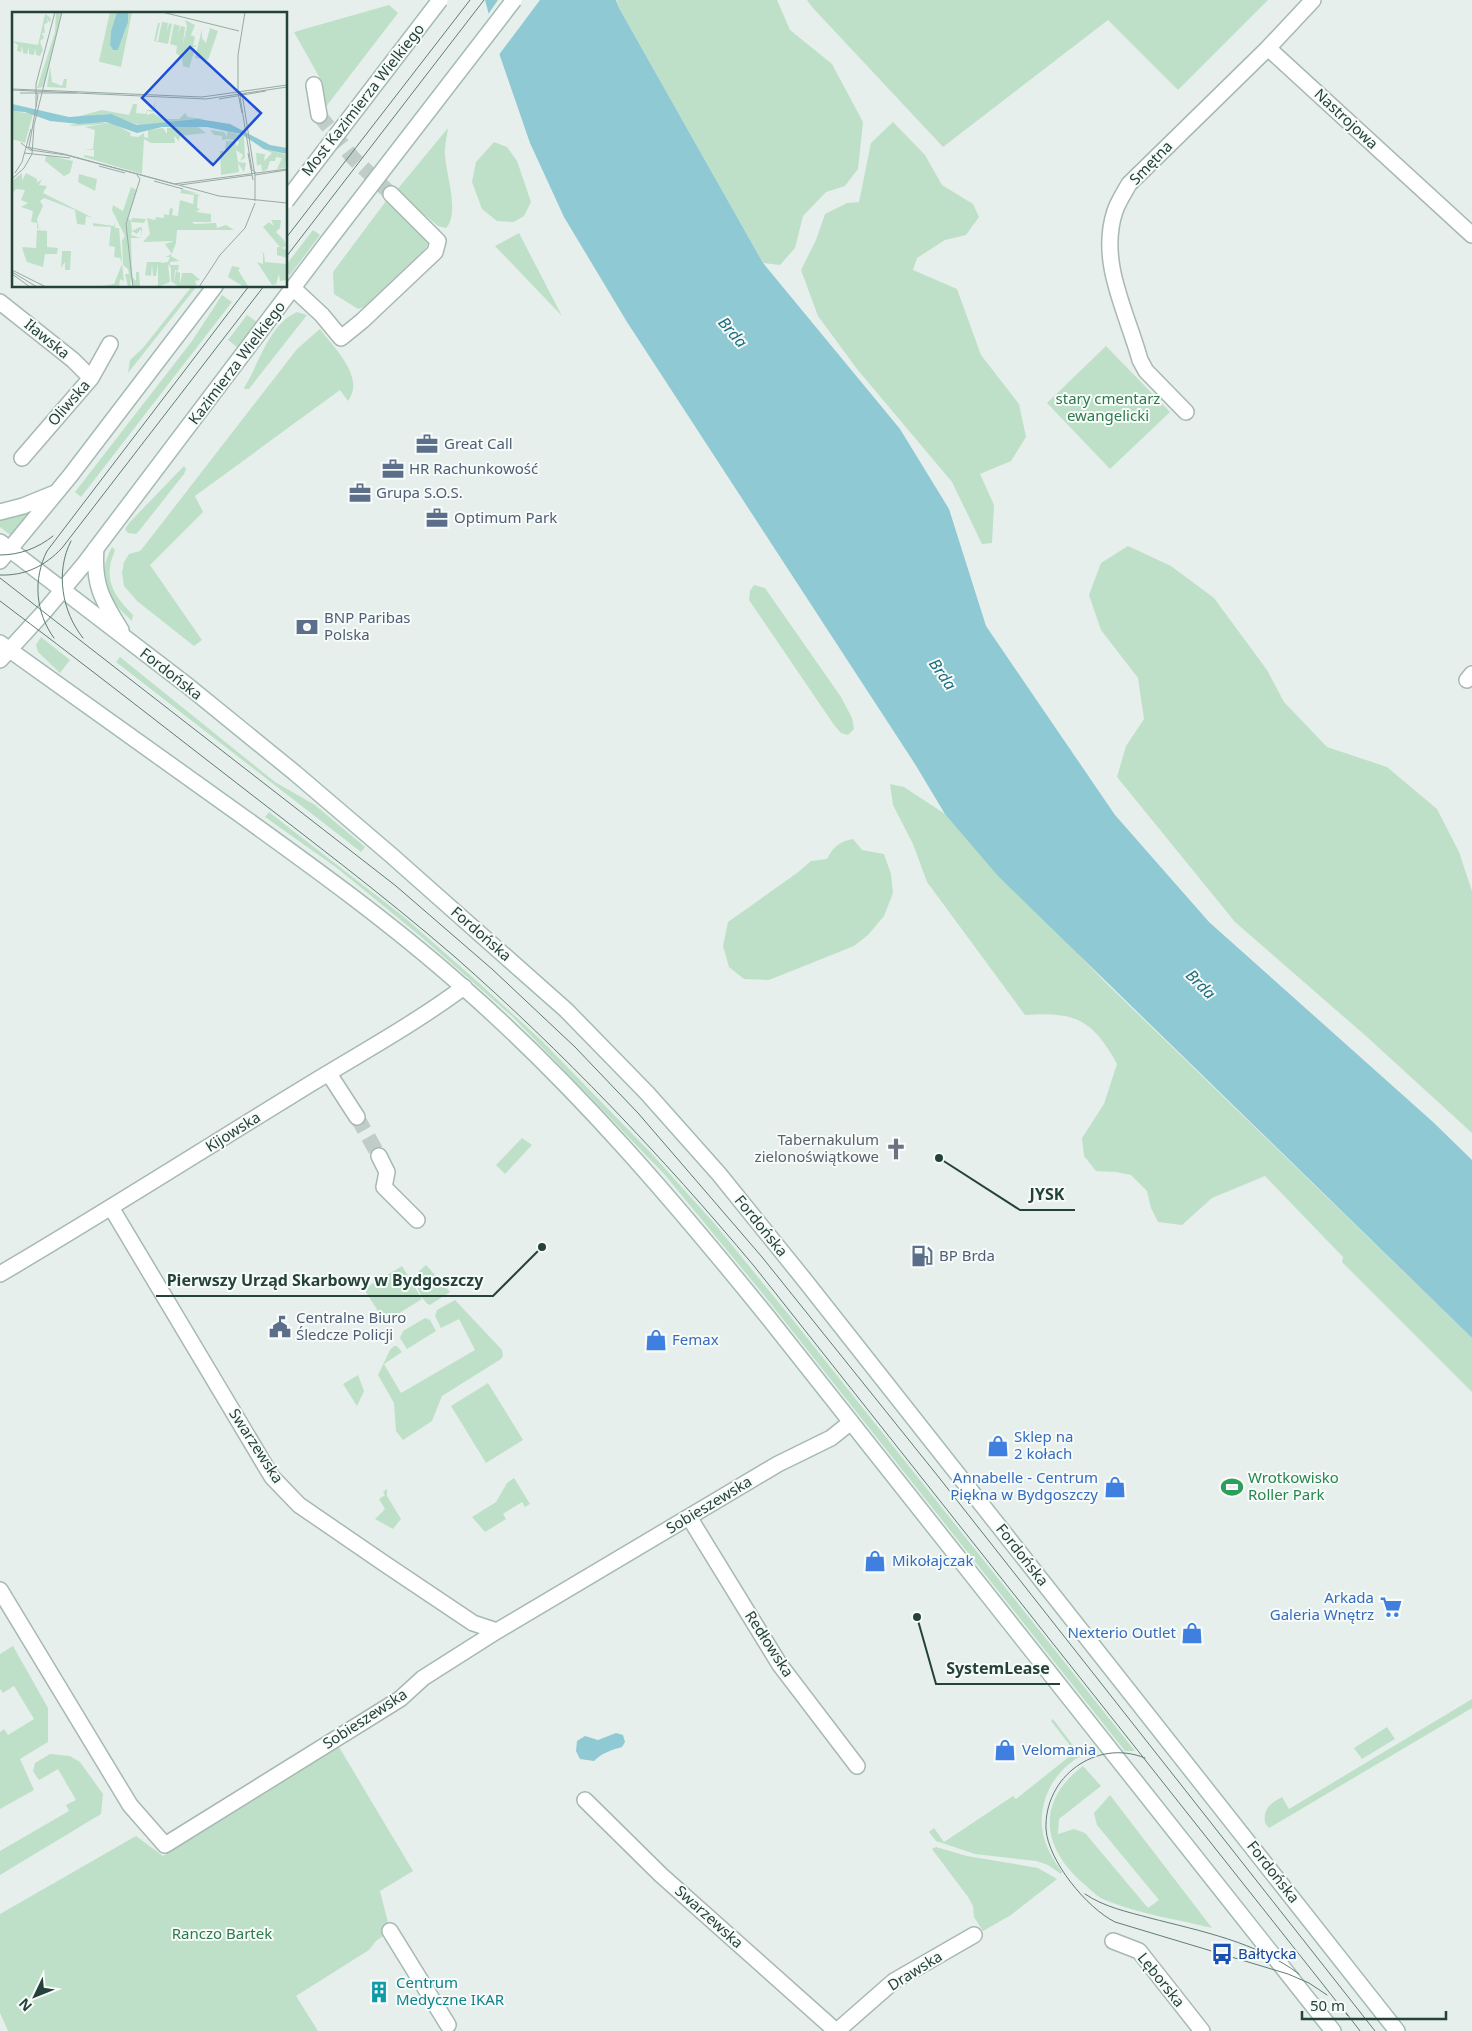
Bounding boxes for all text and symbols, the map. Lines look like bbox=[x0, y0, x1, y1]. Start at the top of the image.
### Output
inset map bbox=[12, 12, 288, 288]
street label: Most Kazimierza Wielkiego bbox=[296, 19, 428, 180]
street label: Nastrojowa bbox=[1311, 84, 1383, 153]
street label: Smętna bbox=[1124, 136, 1176, 189]
street label: Kazimierza Wielkiego bbox=[183, 297, 289, 428]
water label: Brda bbox=[714, 312, 752, 352]
street label: Iławska bbox=[21, 314, 74, 363]
street label: Oliwska bbox=[43, 375, 94, 430]
park label: stary cmentarz ewangelicki bbox=[1056, 388, 1160, 425]
office icon: Great Call bbox=[414, 431, 440, 457]
place label: Great Call bbox=[444, 433, 513, 453]
office icon: HR Rachunkowość bbox=[380, 456, 406, 482]
place label: HR Rachunkowość bbox=[409, 458, 538, 478]
office icon: Grupa S.O.S. bbox=[347, 480, 373, 506]
place label: Grupa S.O.S. bbox=[376, 482, 463, 502]
office icon: Optimum Park bbox=[424, 505, 450, 531]
place label: Optimum Park bbox=[454, 507, 557, 527]
place label: BNP Paribas Polska bbox=[324, 607, 411, 644]
bank icon: BNP Paribas Polska bbox=[294, 614, 320, 640]
street label: Fordońska bbox=[136, 643, 207, 704]
water label: Brda bbox=[924, 654, 962, 694]
street label: Fordońska bbox=[447, 901, 516, 965]
water label: Brda bbox=[1181, 964, 1221, 1004]
street label: Kijowska bbox=[201, 1106, 264, 1156]
place label: Tabernakulum zielonoświątkowe bbox=[755, 1129, 879, 1166]
church icon: Tabernakulum zielonoświątkowe bbox=[883, 1136, 909, 1162]
callout: JYSK bbox=[1020, 1179, 1075, 1210]
text: JYSK bbox=[1028, 1183, 1065, 1205]
street label: Fordońska bbox=[731, 1190, 793, 1260]
fuel station icon: BP Brda bbox=[909, 1243, 935, 1269]
place label: BP Brda bbox=[939, 1245, 995, 1265]
callout: Pierwszy Urząd Skarbowy w Bydgoszczy bbox=[156, 1265, 493, 1296]
text: Pierwszy Urząd Skarbowy w Bydgoszczy bbox=[167, 1269, 484, 1291]
place label: Centralne Biuro Śledcze Policji bbox=[296, 1307, 406, 1344]
public building icon: Centralne Biuro Śledcze Policji bbox=[267, 1314, 293, 1340]
shop icon: Femax bbox=[643, 1327, 669, 1353]
place label: Femax bbox=[672, 1329, 719, 1349]
street label: Swarzewska bbox=[225, 1404, 288, 1487]
place label: Sklep na 2 kołach bbox=[1014, 1426, 1073, 1463]
shop icon: Sklep na 2 kołach bbox=[985, 1433, 1011, 1459]
place label: Annabelle - Centrum Piękna w Bydgoszczy bbox=[950, 1467, 1098, 1504]
place label: Wrotkowisko Roller Park bbox=[1248, 1467, 1339, 1504]
street label: Sobieszewska bbox=[662, 1471, 755, 1538]
shop icon: Annabelle - Centrum Piękna w Bydgoszczy bbox=[1102, 1474, 1128, 1500]
sports icon: Wrotkowisko Roller Park bbox=[1219, 1474, 1245, 1500]
street label: Fordońska bbox=[992, 1519, 1053, 1590]
shop icon: Mikołajczak bbox=[862, 1548, 888, 1574]
place label: Mikołajczak bbox=[892, 1550, 973, 1570]
place label: Arkada Galeria Wnętrz bbox=[1270, 1587, 1374, 1624]
supermarket icon: Arkada Galeria Wnętrz bbox=[1378, 1594, 1404, 1620]
street label: Redłowska bbox=[741, 1607, 799, 1680]
shop icon: Nexterio Outlet bbox=[1179, 1620, 1205, 1646]
place label: Nexterio Outlet bbox=[1067, 1622, 1177, 1642]
callout: SystemLease bbox=[936, 1653, 1060, 1684]
text: SystemLease bbox=[946, 1657, 1050, 1679]
street label: Sobieszewska bbox=[318, 1683, 410, 1753]
shop icon: Velomania bbox=[992, 1737, 1018, 1763]
place label: Velomania bbox=[1022, 1739, 1096, 1759]
street label: Fordońska bbox=[1243, 1836, 1304, 1907]
street label: Swarzewska bbox=[671, 1880, 748, 1952]
park label: Ranczo Bartek bbox=[172, 1923, 272, 1943]
bus stop icon: Bałtycka bbox=[1209, 1941, 1235, 1967]
place label: Bałtycka bbox=[1238, 1943, 1297, 1963]
street label: Drawska bbox=[883, 1946, 945, 1995]
street label: Lęborska bbox=[1134, 1948, 1190, 2011]
north arrow bbox=[10, 1971, 60, 2021]
place label: Centrum Medyczne IKAR bbox=[396, 1972, 505, 2009]
building icon: Centrum Medyczne IKAR bbox=[366, 1979, 392, 2005]
scale bar bbox=[1302, 1988, 1446, 2020]
text: N bbox=[14, 1995, 36, 2016]
text: 50 m bbox=[1310, 1995, 1345, 2015]

